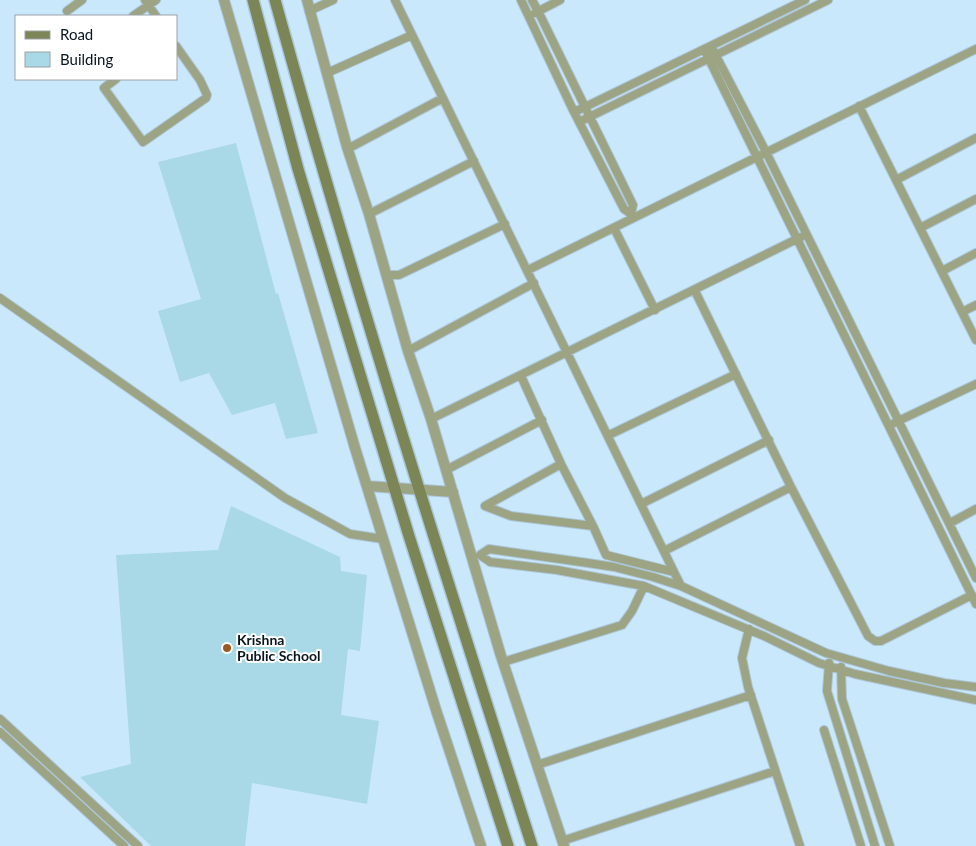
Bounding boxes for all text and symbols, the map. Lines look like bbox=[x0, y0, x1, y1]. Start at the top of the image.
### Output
legend bbox=[15, 15, 178, 80]
text: Road bbox=[60, 25, 93, 43]
text: Building bbox=[60, 50, 113, 68]
place label: Krishna Public School bbox=[237, 631, 321, 664]
marker: Krishna Public School bbox=[221, 642, 233, 654]

